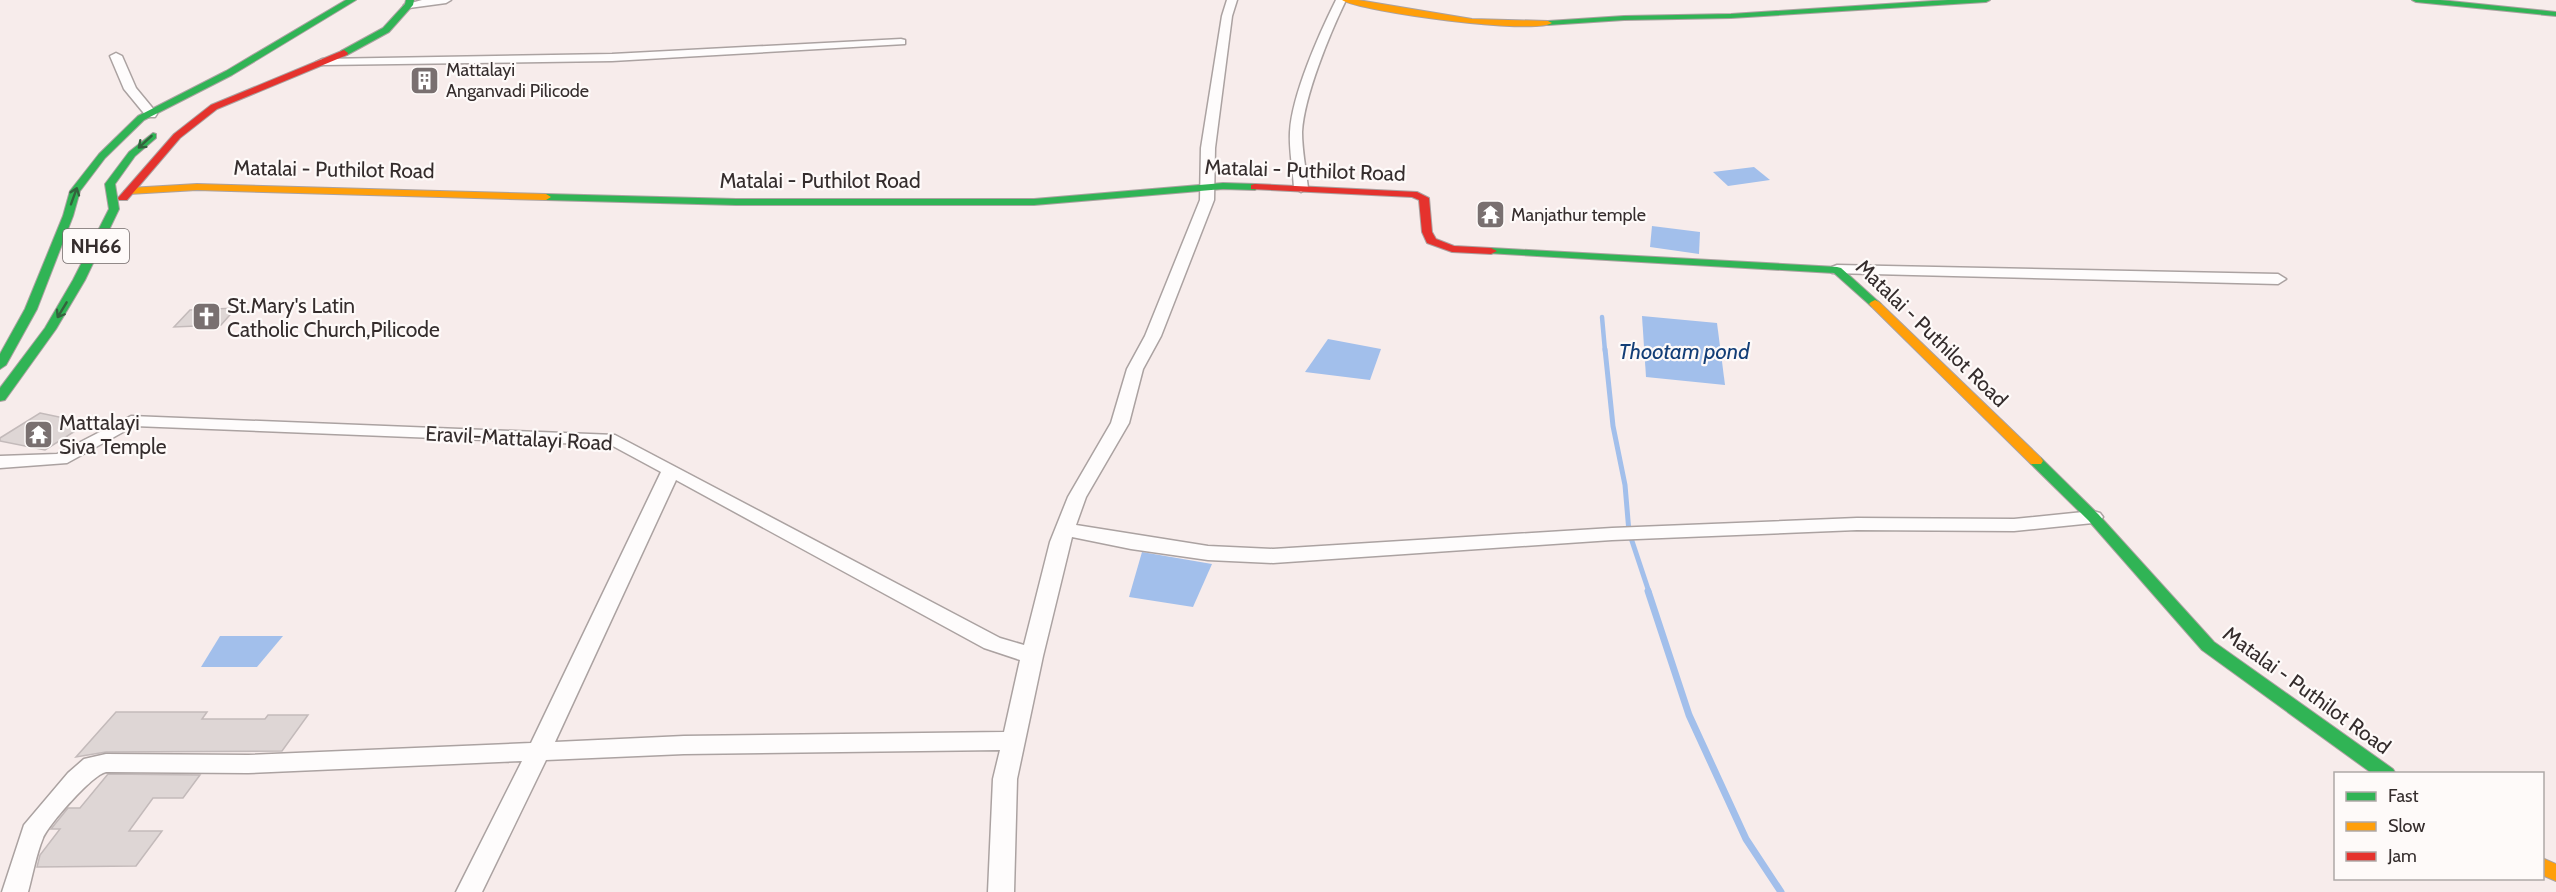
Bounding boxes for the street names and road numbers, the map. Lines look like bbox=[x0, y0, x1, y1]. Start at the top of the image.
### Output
street label: Matalai - Puthilot Road bbox=[1204, 154, 1406, 186]
street label: Matalai - Puthilot Road bbox=[233, 155, 435, 183]
street label: Matalai - Puthilot Road bbox=[719, 168, 921, 193]
road number: NH66 bbox=[63, 229, 129, 263]
street label: Matalai - Puthilot Road bbox=[1851, 254, 2013, 412]
street label: Eravil-Mattalayi Road bbox=[425, 421, 613, 455]
street label: Matalai - Puthilot Road bbox=[2218, 621, 2396, 759]

